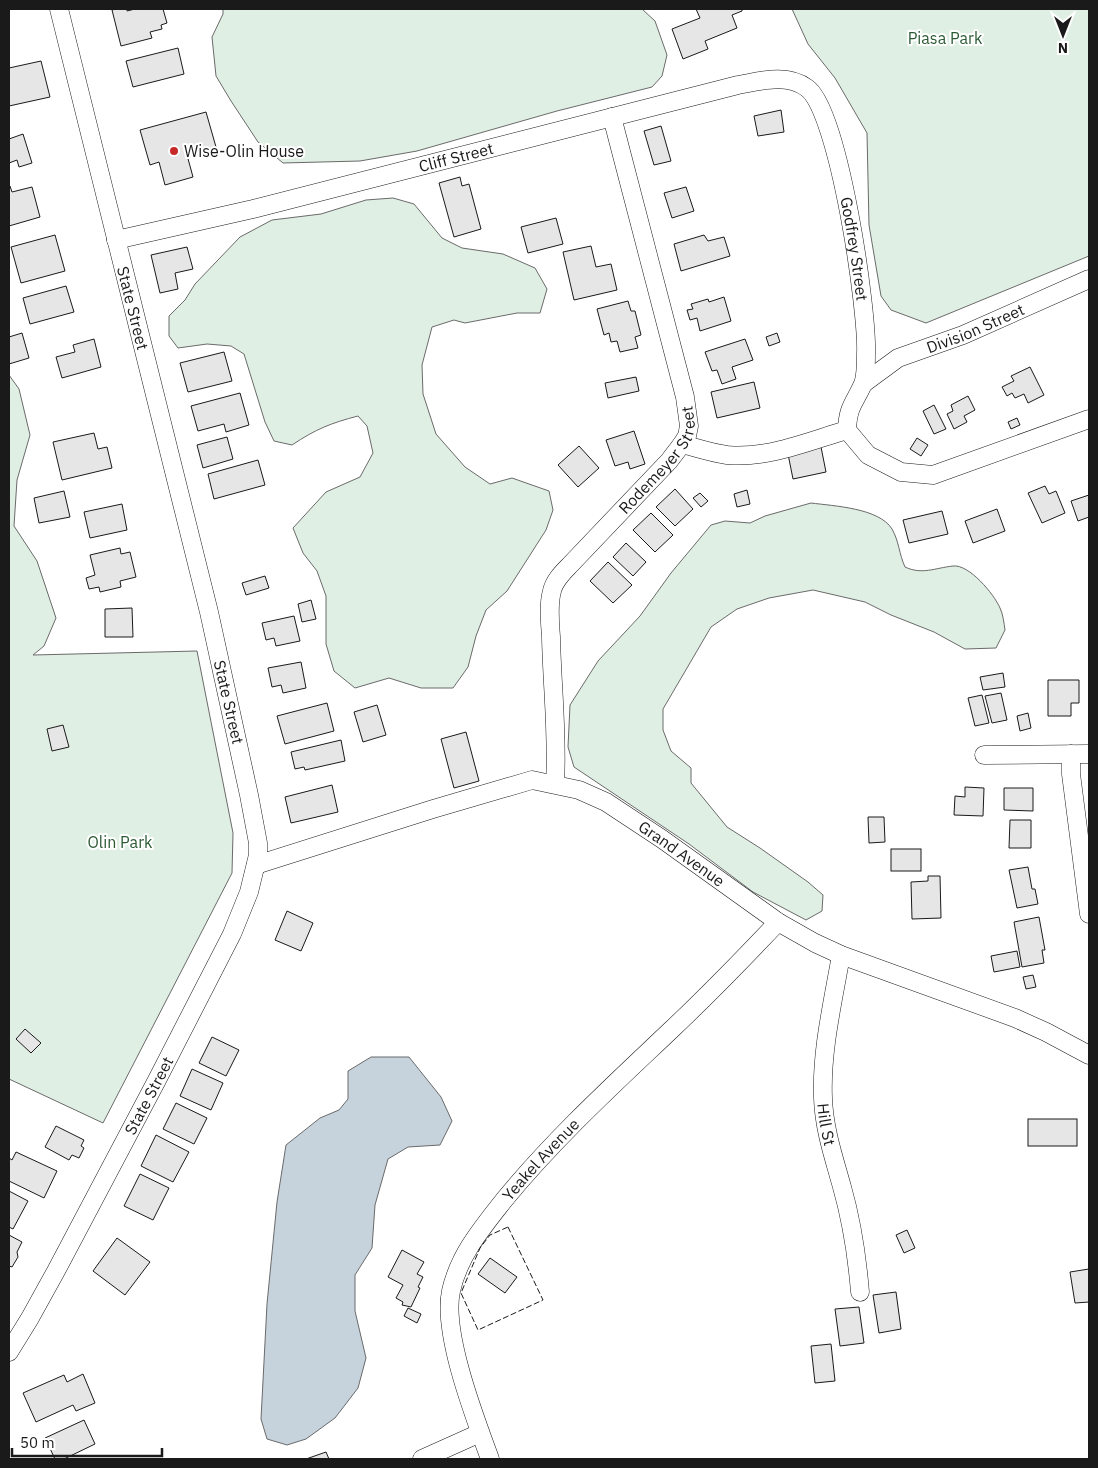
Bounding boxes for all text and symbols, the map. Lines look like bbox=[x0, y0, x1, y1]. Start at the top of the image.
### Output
north arrow bbox=[1038, 10, 1088, 60]
park label: Piasa Park bbox=[908, 28, 983, 48]
text: N bbox=[1058, 39, 1068, 57]
street label: Cliff Street bbox=[417, 138, 495, 176]
place label: Wise-Olin House bbox=[184, 141, 304, 161]
marker: Wise-Olin House bbox=[168, 145, 180, 157]
street label: Godfrey Street bbox=[836, 195, 872, 302]
street label: State Street bbox=[113, 264, 153, 352]
street label: Division Street bbox=[924, 299, 1027, 357]
street label: Rodemeyer Street bbox=[614, 405, 699, 518]
street label: State Street bbox=[210, 658, 248, 746]
street label: Grand Avenue bbox=[635, 816, 729, 891]
park label: Olin Park bbox=[88, 832, 153, 852]
street label: State Street bbox=[120, 1053, 177, 1138]
street label: Hill St bbox=[813, 1102, 840, 1148]
street label: Yeakel Avenue bbox=[498, 1114, 583, 1205]
scale bar bbox=[12, 1426, 162, 1458]
text: 50 m bbox=[20, 1433, 55, 1452]

